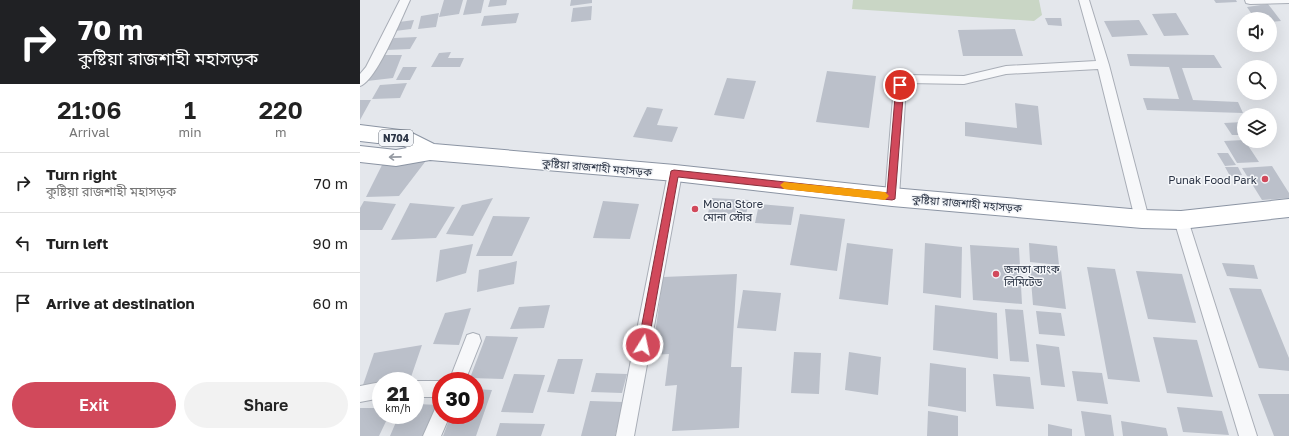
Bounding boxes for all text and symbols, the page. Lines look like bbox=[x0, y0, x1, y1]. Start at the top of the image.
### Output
map controls bbox=[1237, 12, 1277, 148]
button: sound bbox=[1237, 12, 1277, 52]
text: 70 m bbox=[78, 13, 143, 46]
icon: right bbox=[12, 16, 64, 68]
text: কুষ্টিয়া রাজশাহী মহাসড়ক bbox=[78, 47, 258, 69]
button: search bbox=[1237, 60, 1277, 100]
pin bbox=[883, 68, 917, 102]
icon: arrive bbox=[889, 74, 911, 96]
text: 21:06 bbox=[57, 95, 121, 124]
text: 1 bbox=[184, 95, 196, 124]
text: 220 bbox=[259, 95, 303, 124]
button: layers bbox=[1237, 108, 1277, 148]
text: Arrival bbox=[69, 124, 110, 140]
text: min bbox=[179, 124, 202, 140]
text: m bbox=[275, 124, 287, 140]
road number: N704 bbox=[379, 130, 413, 146]
one-way arrow bbox=[389, 153, 402, 161]
street label: কুষ্টিয়া রাজশাহী মহাসড়ক bbox=[540, 156, 653, 179]
text: Turn right bbox=[46, 165, 117, 183]
icon: right bbox=[12, 172, 34, 194]
place label: Punak Food Park bbox=[1168, 173, 1257, 186]
text: 70 m bbox=[314, 174, 348, 192]
marker: Punak Food Park bbox=[1260, 174, 1270, 184]
text: কুষ্টিয়া রাজশাহী মহাসড়ক bbox=[46, 183, 176, 199]
street label: কুষ্টিয়া রাজশাহী মহাসড়ক bbox=[910, 192, 1023, 215]
place label: Mona Store মোনা স্টোর bbox=[703, 197, 763, 223]
marker: Mona Store মোনা স্টোর bbox=[690, 204, 700, 214]
icon: left bbox=[12, 232, 34, 254]
text: Turn left bbox=[46, 234, 108, 252]
text: 90 m bbox=[313, 234, 348, 252]
place label: জনতা ব্যাংক লিমিটেড bbox=[1003, 262, 1060, 288]
marker: জনতা ব্যাংক লিমিটেড bbox=[991, 269, 1001, 279]
icon: arrive bbox=[12, 292, 34, 314]
text: Arrive at destination bbox=[46, 294, 195, 312]
text: 60 m bbox=[313, 294, 348, 312]
position arrow bbox=[622, 324, 664, 366]
speed limit sign: 30 bbox=[432, 372, 484, 424]
text: 21 bbox=[387, 381, 409, 405]
button: Exit bbox=[12, 382, 176, 428]
button: Share bbox=[184, 382, 348, 428]
text: km/h bbox=[385, 402, 411, 414]

